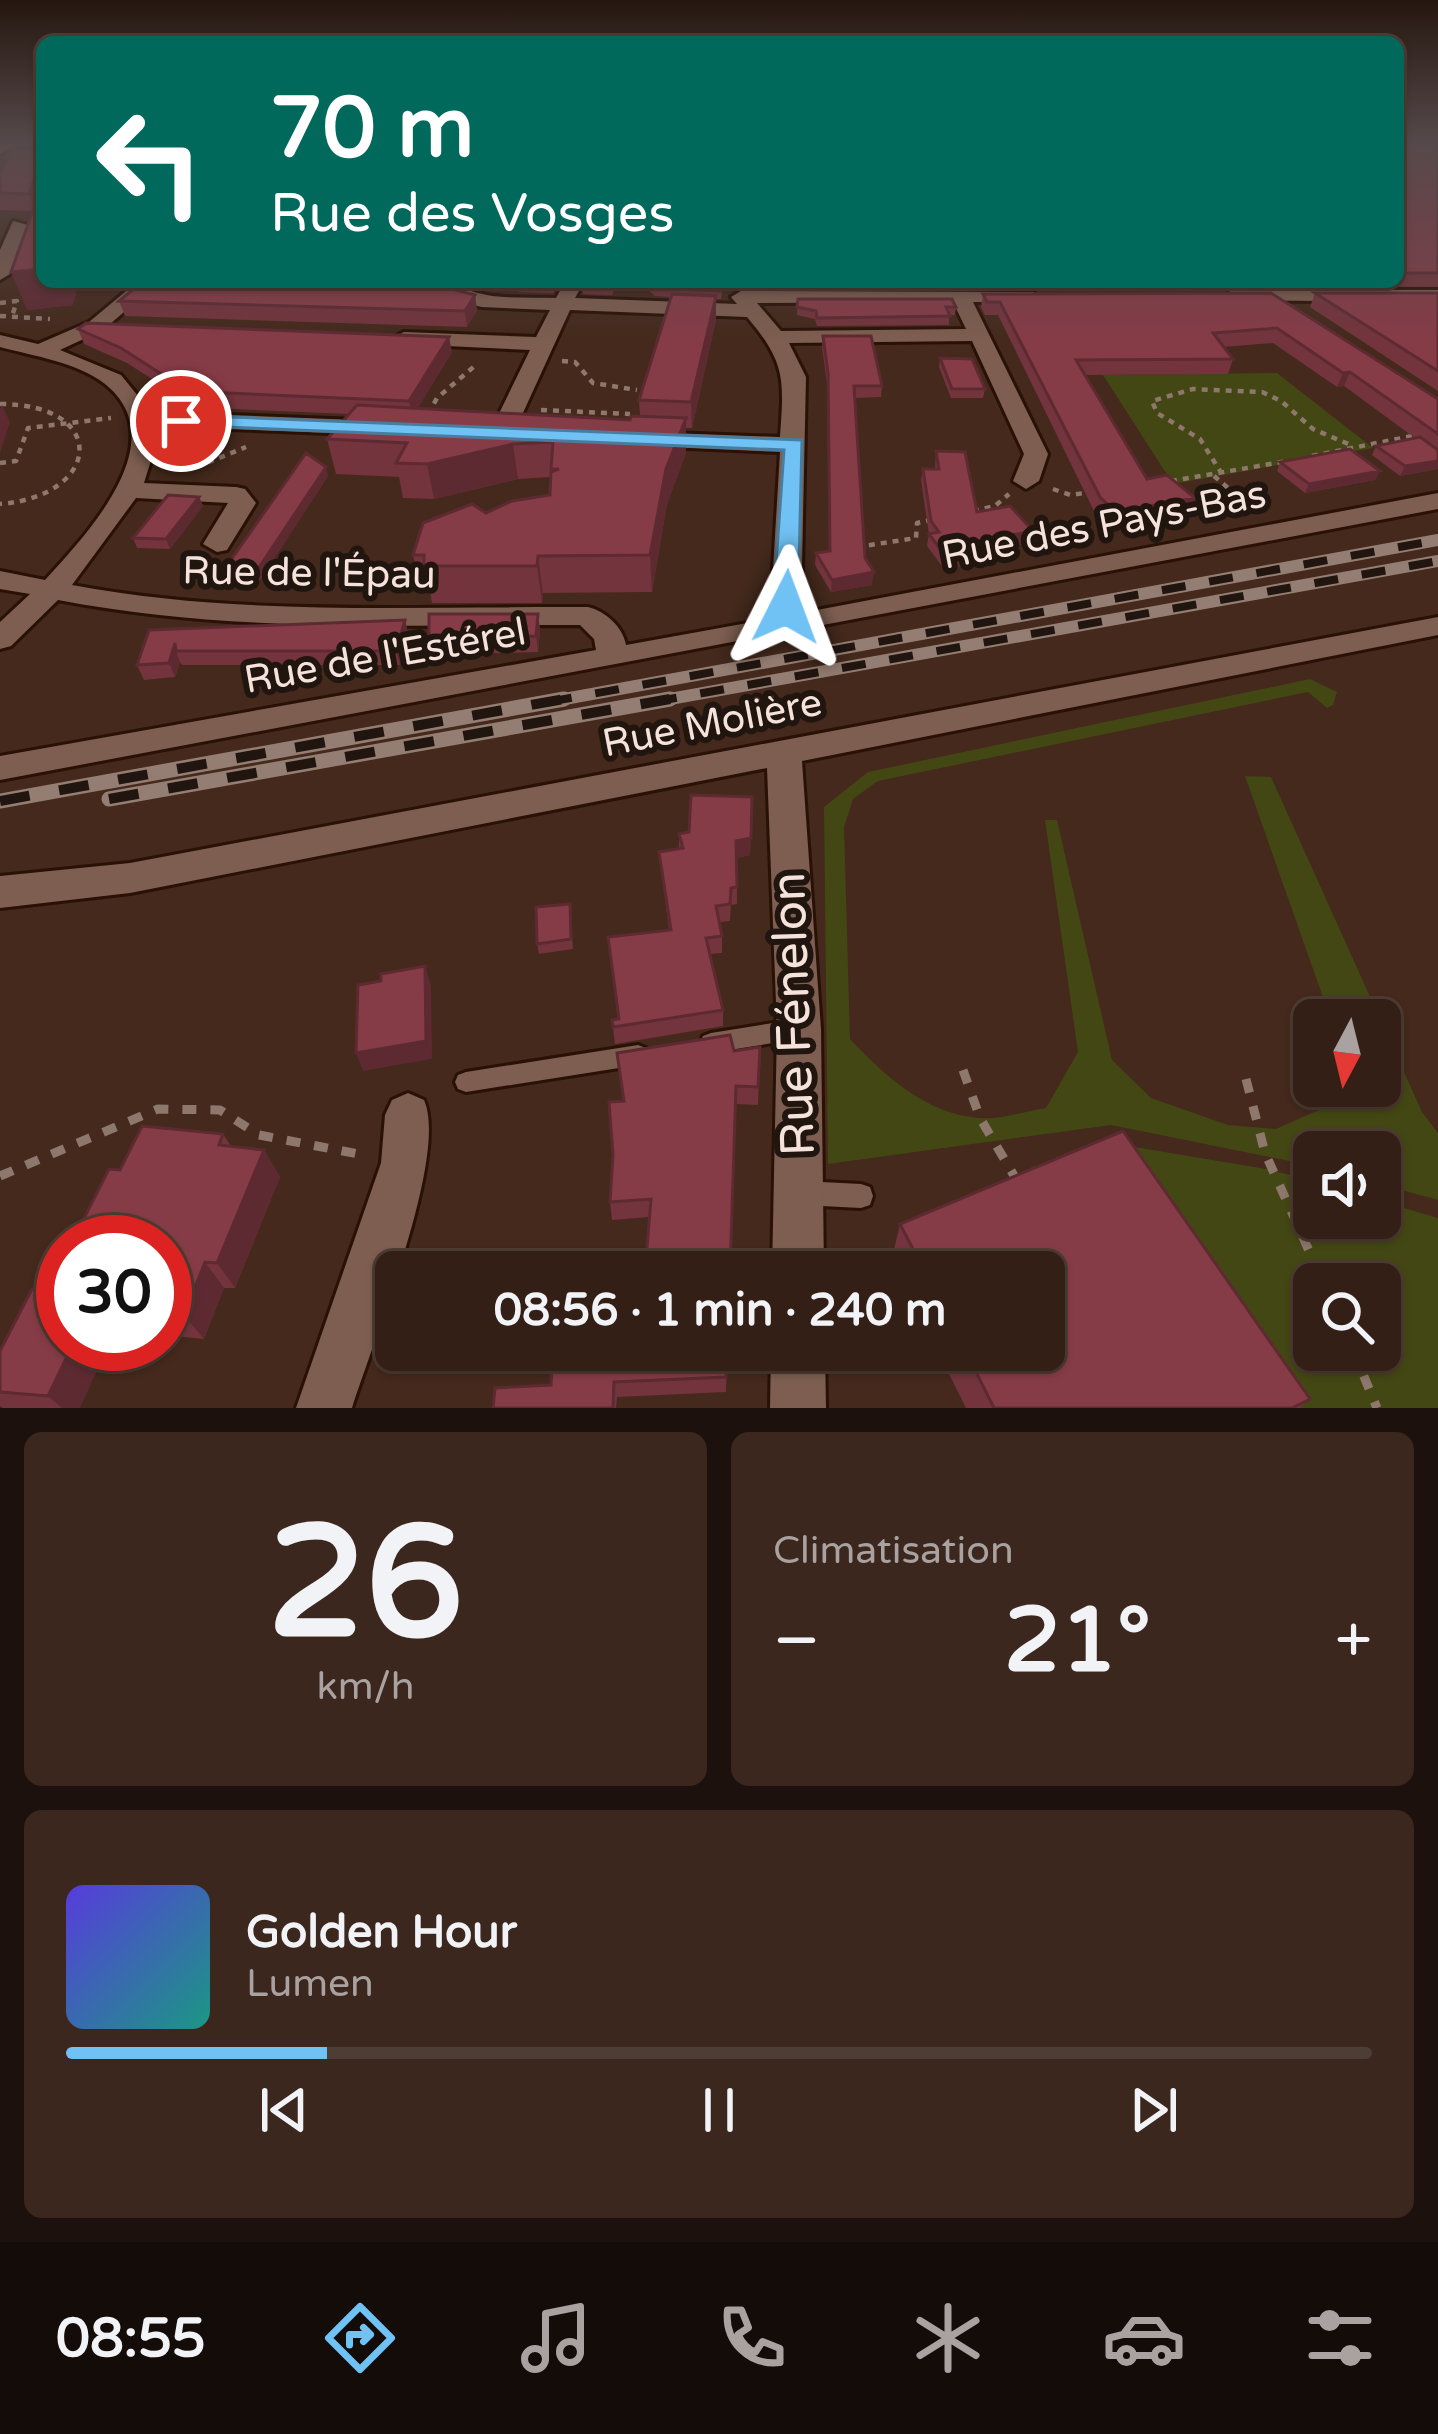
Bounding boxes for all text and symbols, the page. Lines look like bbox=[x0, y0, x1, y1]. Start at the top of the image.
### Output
text: 70 m bbox=[270, 79, 474, 180]
icon: left bbox=[72, 84, 228, 240]
text: Rue des Vosges bbox=[270, 181, 674, 246]
pin bbox=[130, 370, 232, 472]
icon: arrive bbox=[148, 388, 214, 454]
street label: Rue des Pays-Bas bbox=[938, 471, 1270, 579]
position arrow bbox=[723, 544, 849, 670]
street label: Rue de l'Épau bbox=[182, 547, 436, 599]
street label: Rue de l'Estérel bbox=[241, 608, 529, 704]
street label: Rue Molière bbox=[598, 679, 826, 767]
street label: Rue Fénelon bbox=[760, 871, 828, 1157]
north arrow bbox=[1293, 999, 1401, 1107]
map controls bbox=[1293, 999, 1401, 1371]
button: sound bbox=[1293, 1131, 1401, 1239]
speed limit sign: 30 bbox=[36, 1215, 192, 1371]
button: search bbox=[1293, 1263, 1401, 1371]
text: 08:56 · 1 min · 240 m bbox=[494, 1284, 946, 1338]
text: 26 bbox=[268, 1491, 463, 1679]
text: Climatisation bbox=[773, 1527, 1014, 1574]
text: 21° bbox=[1004, 1587, 1151, 1696]
text: − bbox=[773, 1601, 820, 1681]
text: + bbox=[1335, 1601, 1372, 1681]
text: km/h bbox=[316, 1663, 415, 1710]
text: Golden Hour bbox=[246, 1906, 517, 1960]
text: Lumen bbox=[246, 1960, 374, 2007]
icon: previous bbox=[251, 2077, 317, 2143]
icon: pause bbox=[686, 2077, 752, 2143]
icon: next bbox=[1121, 2077, 1187, 2143]
icon: directions bbox=[318, 2296, 402, 2380]
icon: music bbox=[514, 2296, 598, 2380]
icon: phone bbox=[710, 2296, 794, 2380]
icon: climate bbox=[906, 2296, 990, 2380]
icon: car bbox=[1102, 2296, 1186, 2380]
icon: filters bbox=[1298, 2296, 1382, 2380]
text: 08:55 bbox=[56, 2306, 206, 2371]

